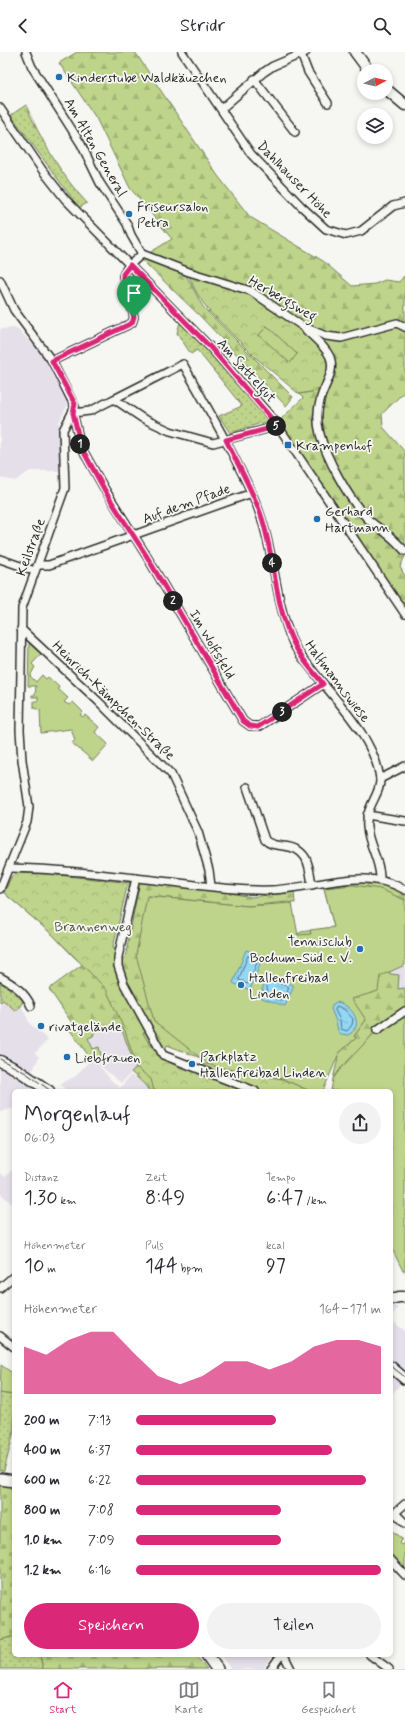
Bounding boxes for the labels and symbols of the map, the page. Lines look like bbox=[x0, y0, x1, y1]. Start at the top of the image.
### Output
north arrow bbox=[357, 64, 393, 100]
place label: Kinderstube Waldkäuzchen bbox=[67, 69, 227, 87]
marker: Kinderstube Waldkäuzchen bbox=[54, 72, 64, 82]
street label: Am Alten General bbox=[60, 95, 131, 200]
street label: Dahlhauser Höhe bbox=[253, 137, 336, 222]
place label: Friseursalon Petra bbox=[137, 198, 208, 232]
marker: Friseursalon Petra bbox=[124, 209, 134, 219]
street label: Herbergsweg bbox=[244, 272, 320, 327]
pin bbox=[117, 276, 151, 317]
street label: Am Sattelgut bbox=[211, 335, 280, 408]
pin: 5 bbox=[266, 416, 286, 436]
pin: 1 bbox=[70, 434, 90, 454]
place label: Krampenhof bbox=[296, 437, 372, 455]
marker: Krampenhof bbox=[283, 440, 293, 450]
street label: Auf dem Pfade bbox=[140, 480, 233, 528]
place label: Gerhard Hartmann bbox=[325, 503, 390, 537]
marker: Gerhard Hartmann bbox=[312, 514, 322, 524]
street label: Keilstraße bbox=[12, 516, 50, 579]
pin: 4 bbox=[262, 553, 282, 573]
pin: 2 bbox=[163, 591, 183, 611]
street label: Im Wolfsfeld bbox=[185, 607, 239, 682]
street label: Heinrich-Kämpchen-Straße bbox=[48, 637, 179, 764]
street label: Halfmannswiese bbox=[300, 637, 374, 727]
pin: 3 bbox=[272, 702, 292, 722]
park label: Brannenweg bbox=[54, 918, 132, 936]
place label: Tennisclub Bochum-Süd e. V. bbox=[250, 933, 352, 967]
marker: Tennisclub Bochum-Süd e. V. bbox=[355, 944, 365, 954]
place label: Hallenfreibad Linden bbox=[249, 969, 329, 1003]
marker: Hallenfreibad Linden bbox=[236, 980, 246, 990]
place label: rivatgelände bbox=[49, 1018, 122, 1036]
marker: rivatgelände bbox=[36, 1021, 46, 1031]
place label: Parkplatz Hallenfreibad Linden bbox=[200, 1048, 327, 1082]
place label: Liebfrauen bbox=[75, 1049, 140, 1067]
marker: Liebfrauen bbox=[62, 1052, 72, 1062]
marker: Parkplatz Hallenfreibad Linden bbox=[187, 1059, 197, 1069]

